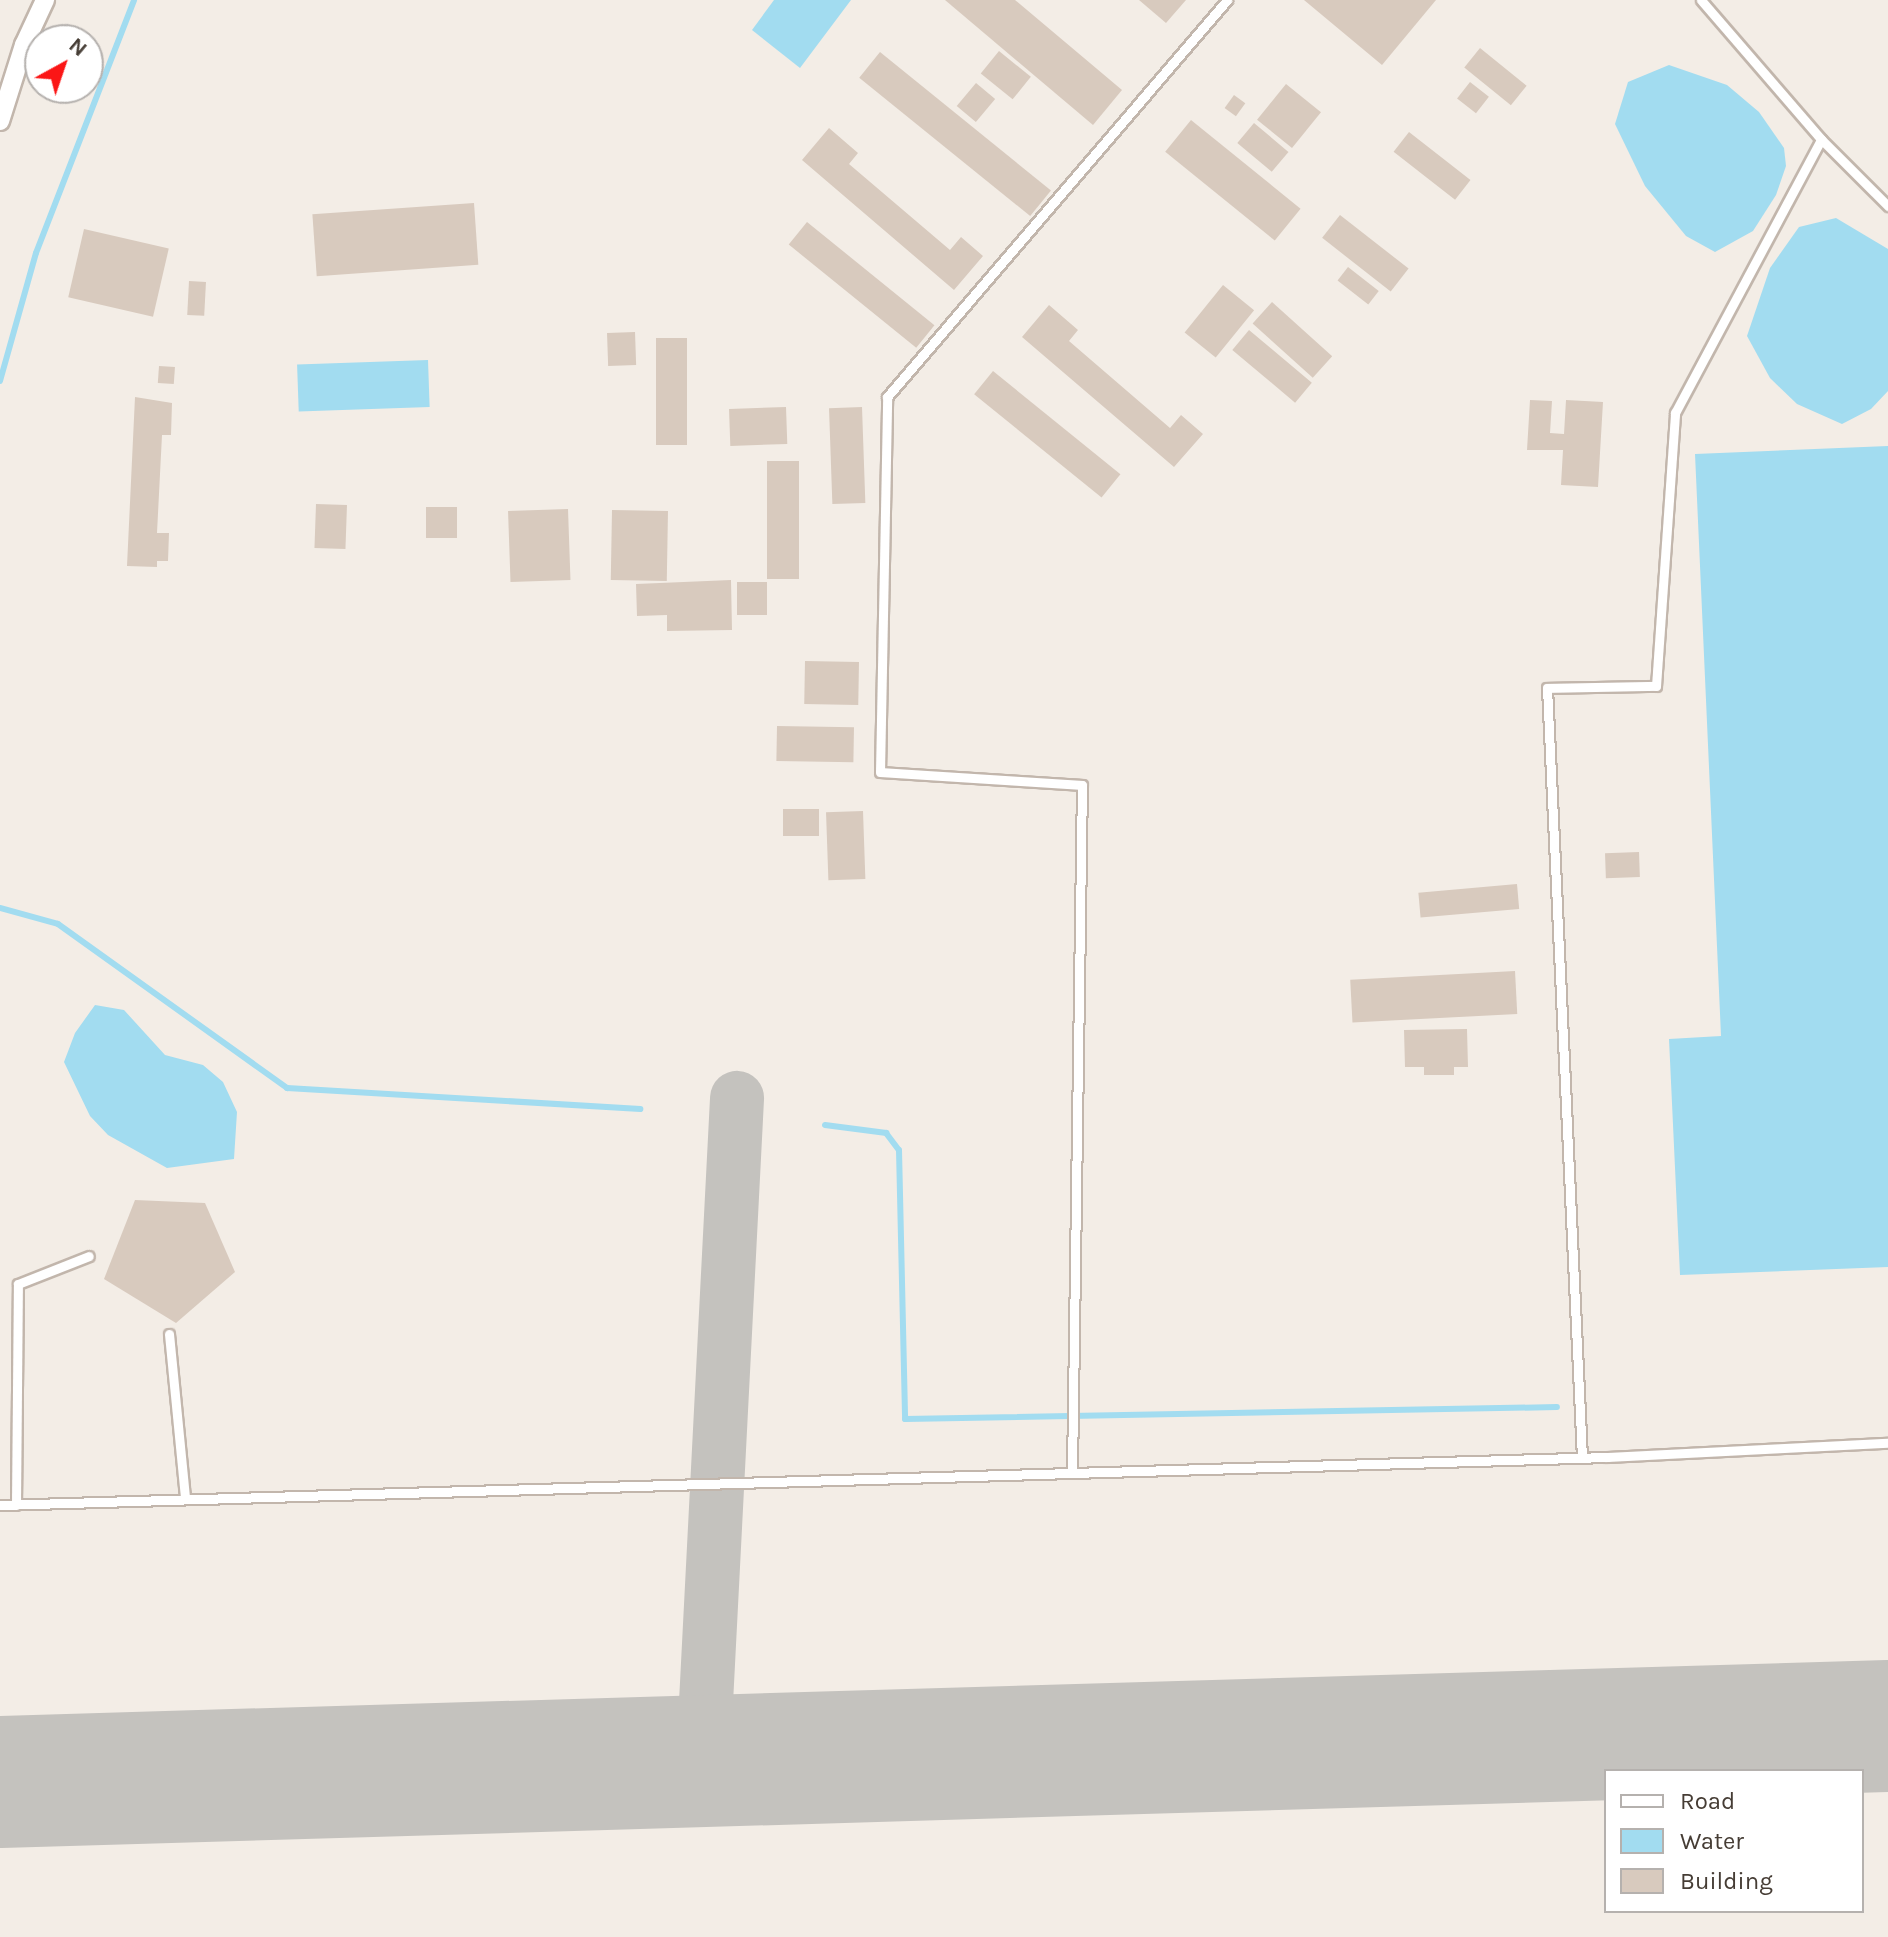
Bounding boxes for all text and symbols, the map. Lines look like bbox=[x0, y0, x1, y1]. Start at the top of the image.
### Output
north arrow bbox=[24, 24, 104, 104]
text: N bbox=[64, 32, 93, 62]
legend bbox=[1604, 1769, 1864, 1913]
text: Road bbox=[1680, 1787, 1735, 1815]
text: Water bbox=[1680, 1827, 1744, 1855]
text: Building bbox=[1680, 1867, 1773, 1895]

